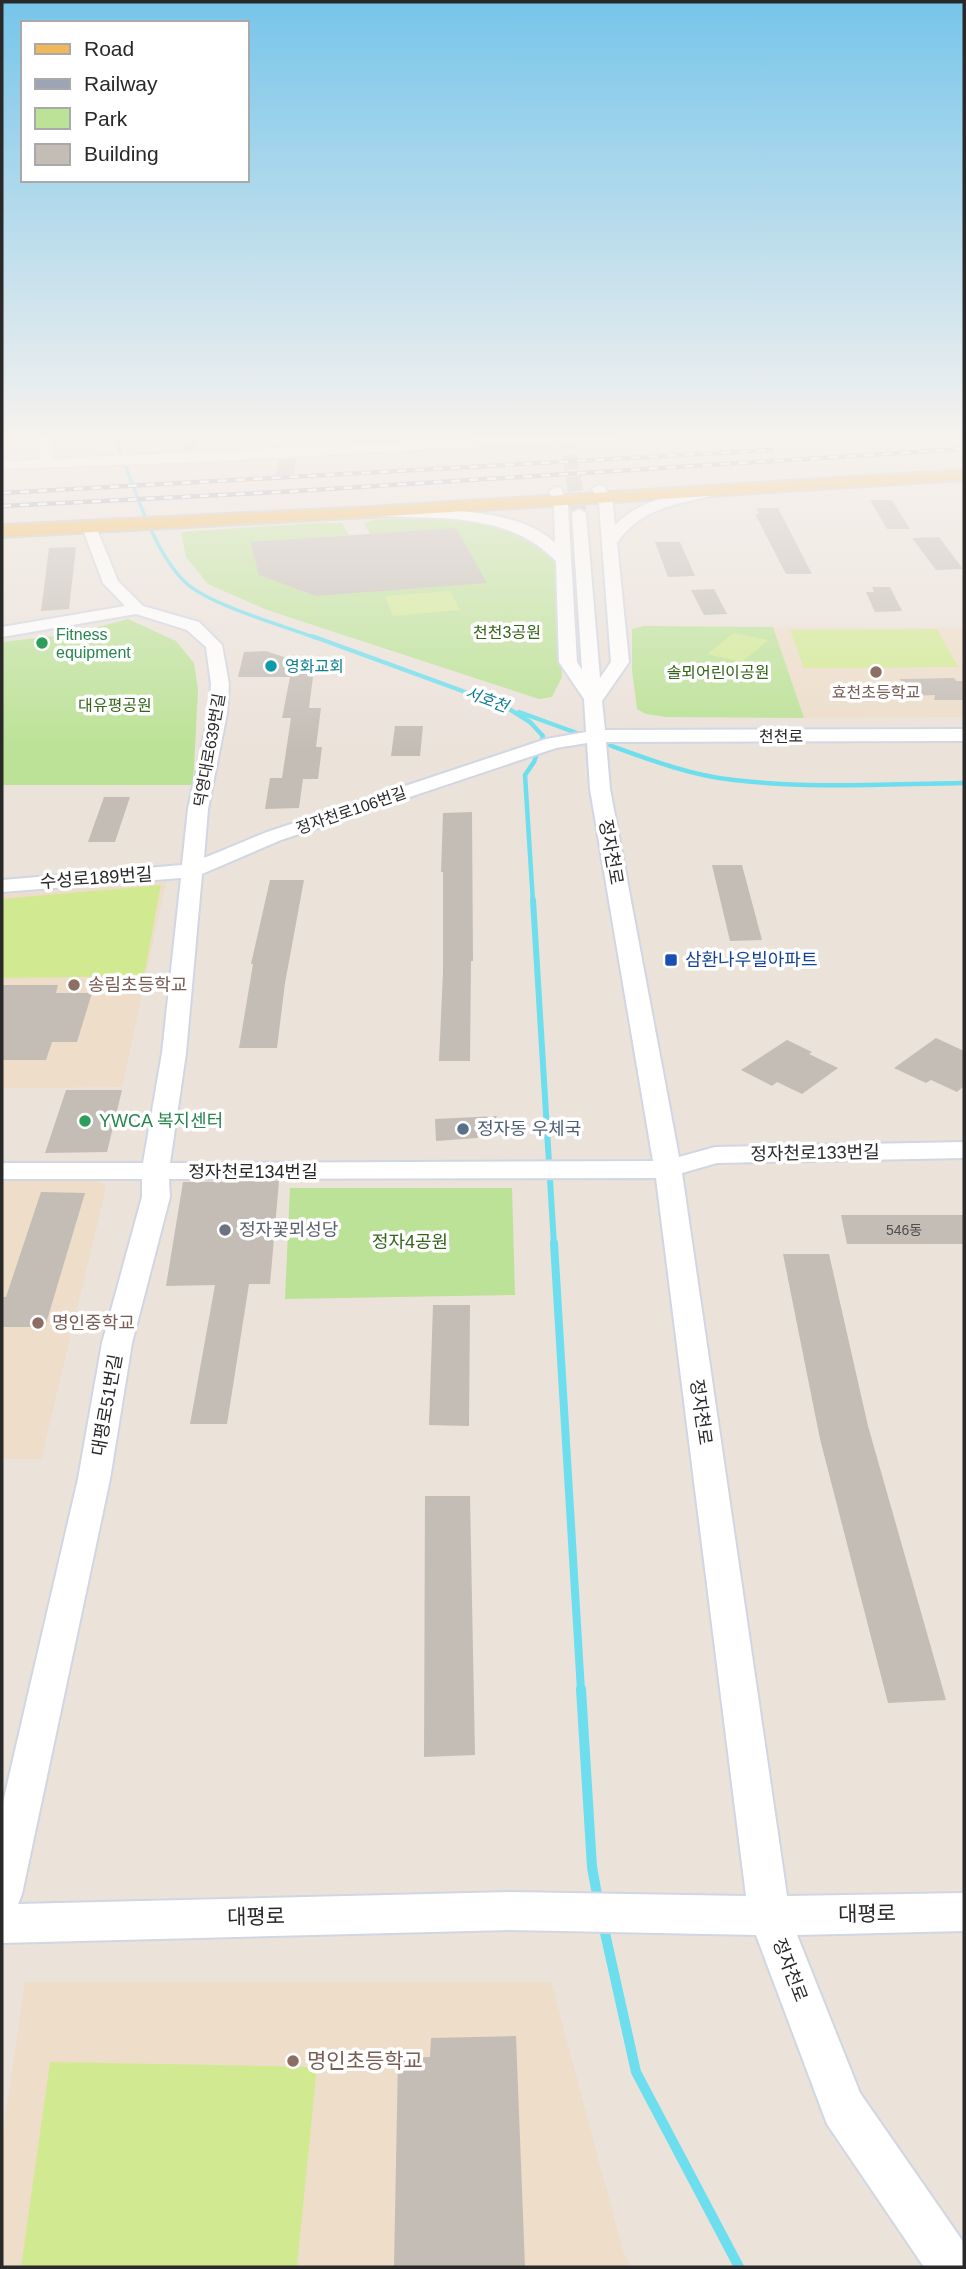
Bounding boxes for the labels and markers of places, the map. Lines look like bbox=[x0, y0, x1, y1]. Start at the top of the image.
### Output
place label: Fitness equipment bbox=[56, 626, 131, 661]
marker: Fitness equipment bbox=[34, 635, 50, 651]
marker: 영화교회 bbox=[263, 658, 279, 674]
place label: 영화교회 bbox=[285, 658, 344, 675]
marker: 효천초등학교 bbox=[868, 664, 884, 680]
place label: 효천초등학교 bbox=[832, 684, 920, 701]
place label: 삼환나우빌아파트 bbox=[685, 950, 817, 970]
marker: 삼환나우빌아파트 bbox=[663, 952, 679, 968]
place label: 송림초등학교 bbox=[88, 975, 187, 995]
marker: 송림초등학교 bbox=[66, 977, 82, 993]
place label: YWCA 복지센터 bbox=[99, 1111, 223, 1131]
marker: YWCA 복지센터 bbox=[77, 1113, 93, 1129]
place label: 정자동 우체국 bbox=[477, 1119, 581, 1139]
marker: 정자동 우체국 bbox=[455, 1121, 471, 1137]
place label: 정자꽃뫼성당 bbox=[239, 1220, 338, 1240]
marker: 정자꽃뫼성당 bbox=[217, 1222, 233, 1238]
place label: 명인중학교 bbox=[52, 1313, 135, 1333]
marker: 명인중학교 bbox=[30, 1315, 46, 1331]
place label: 명인초등학교 bbox=[307, 2049, 423, 2072]
marker: 명인초등학교 bbox=[285, 2053, 301, 2069]

